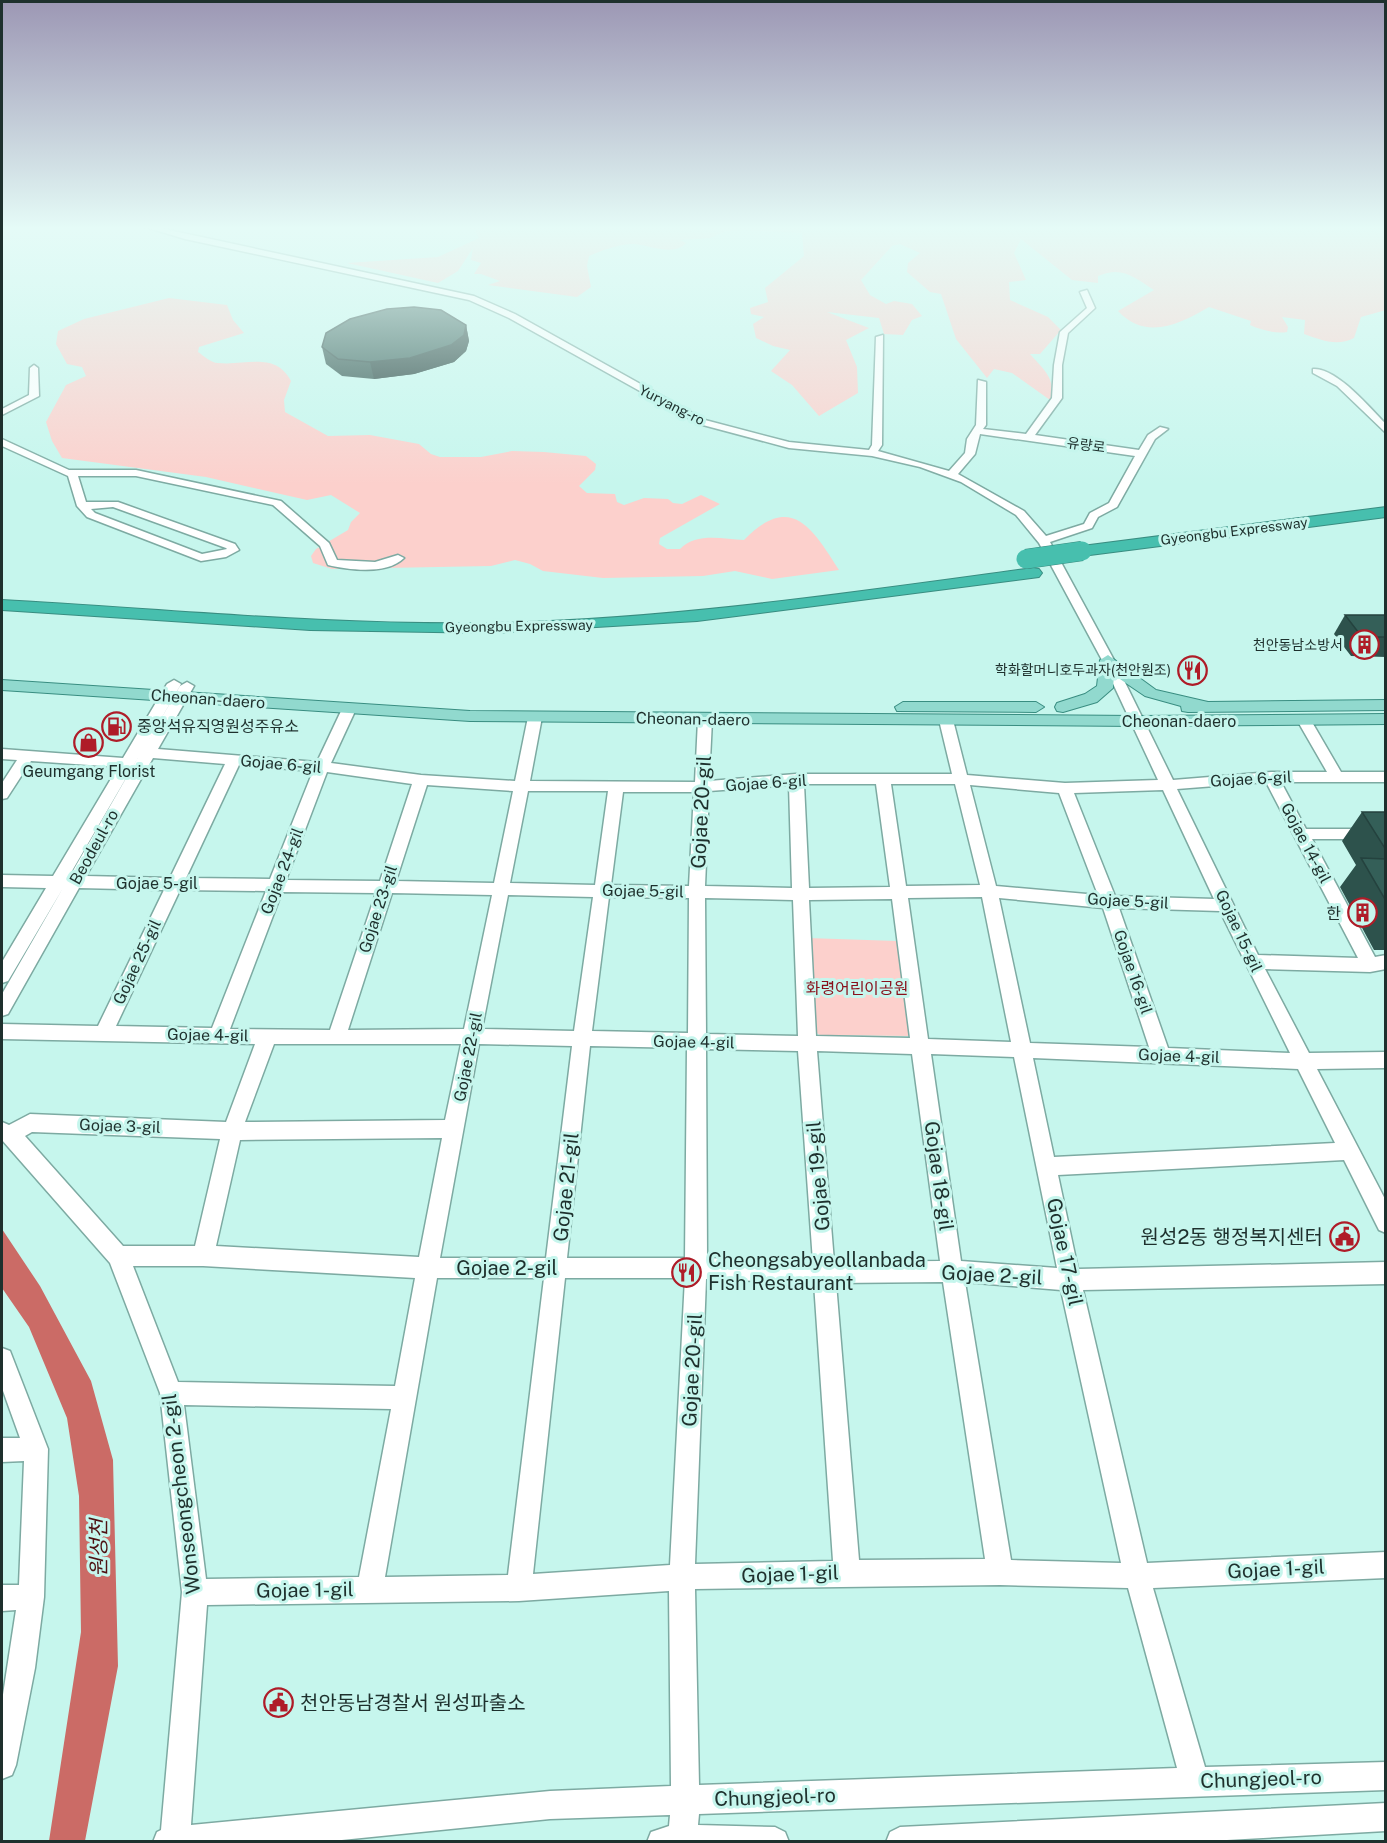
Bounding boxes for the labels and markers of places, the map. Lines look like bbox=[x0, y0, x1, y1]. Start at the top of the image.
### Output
building icon: 천안동남소방서 bbox=[1348, 629, 1380, 661]
place label: 천안동남소방서 bbox=[1253, 637, 1343, 653]
restaurant icon: 학화할머니호두과자(천안원조) bbox=[1176, 654, 1208, 686]
place label: 학화할머니호두과자(천안원조) bbox=[995, 662, 1171, 678]
fuel station icon: 중앙석유직영원성주유소 bbox=[100, 710, 132, 742]
place label: 중앙석유직영원성주유소 bbox=[137, 717, 299, 736]
shop icon: Geumgang Florist bbox=[73, 727, 105, 759]
place label: Geumgang Florist bbox=[23, 762, 156, 781]
building icon: 한 bbox=[1346, 897, 1378, 929]
place label: 한 bbox=[1326, 904, 1341, 923]
public building icon: 원성2동 행정복지센터 bbox=[1328, 1221, 1360, 1253]
place label: 원성2동 행정복지센터 bbox=[1141, 1225, 1323, 1249]
place label: Cheongsabyeollanbada Fish Restaurant bbox=[708, 1248, 926, 1295]
restaurant icon: Cheongsabyeollanbada Fish Restaurant bbox=[671, 1256, 703, 1288]
public building icon: 천안동남경찰서 원성파출소 bbox=[263, 1687, 295, 1719]
place label: 천안동남경찰서 원성파출소 bbox=[300, 1691, 526, 1715]

